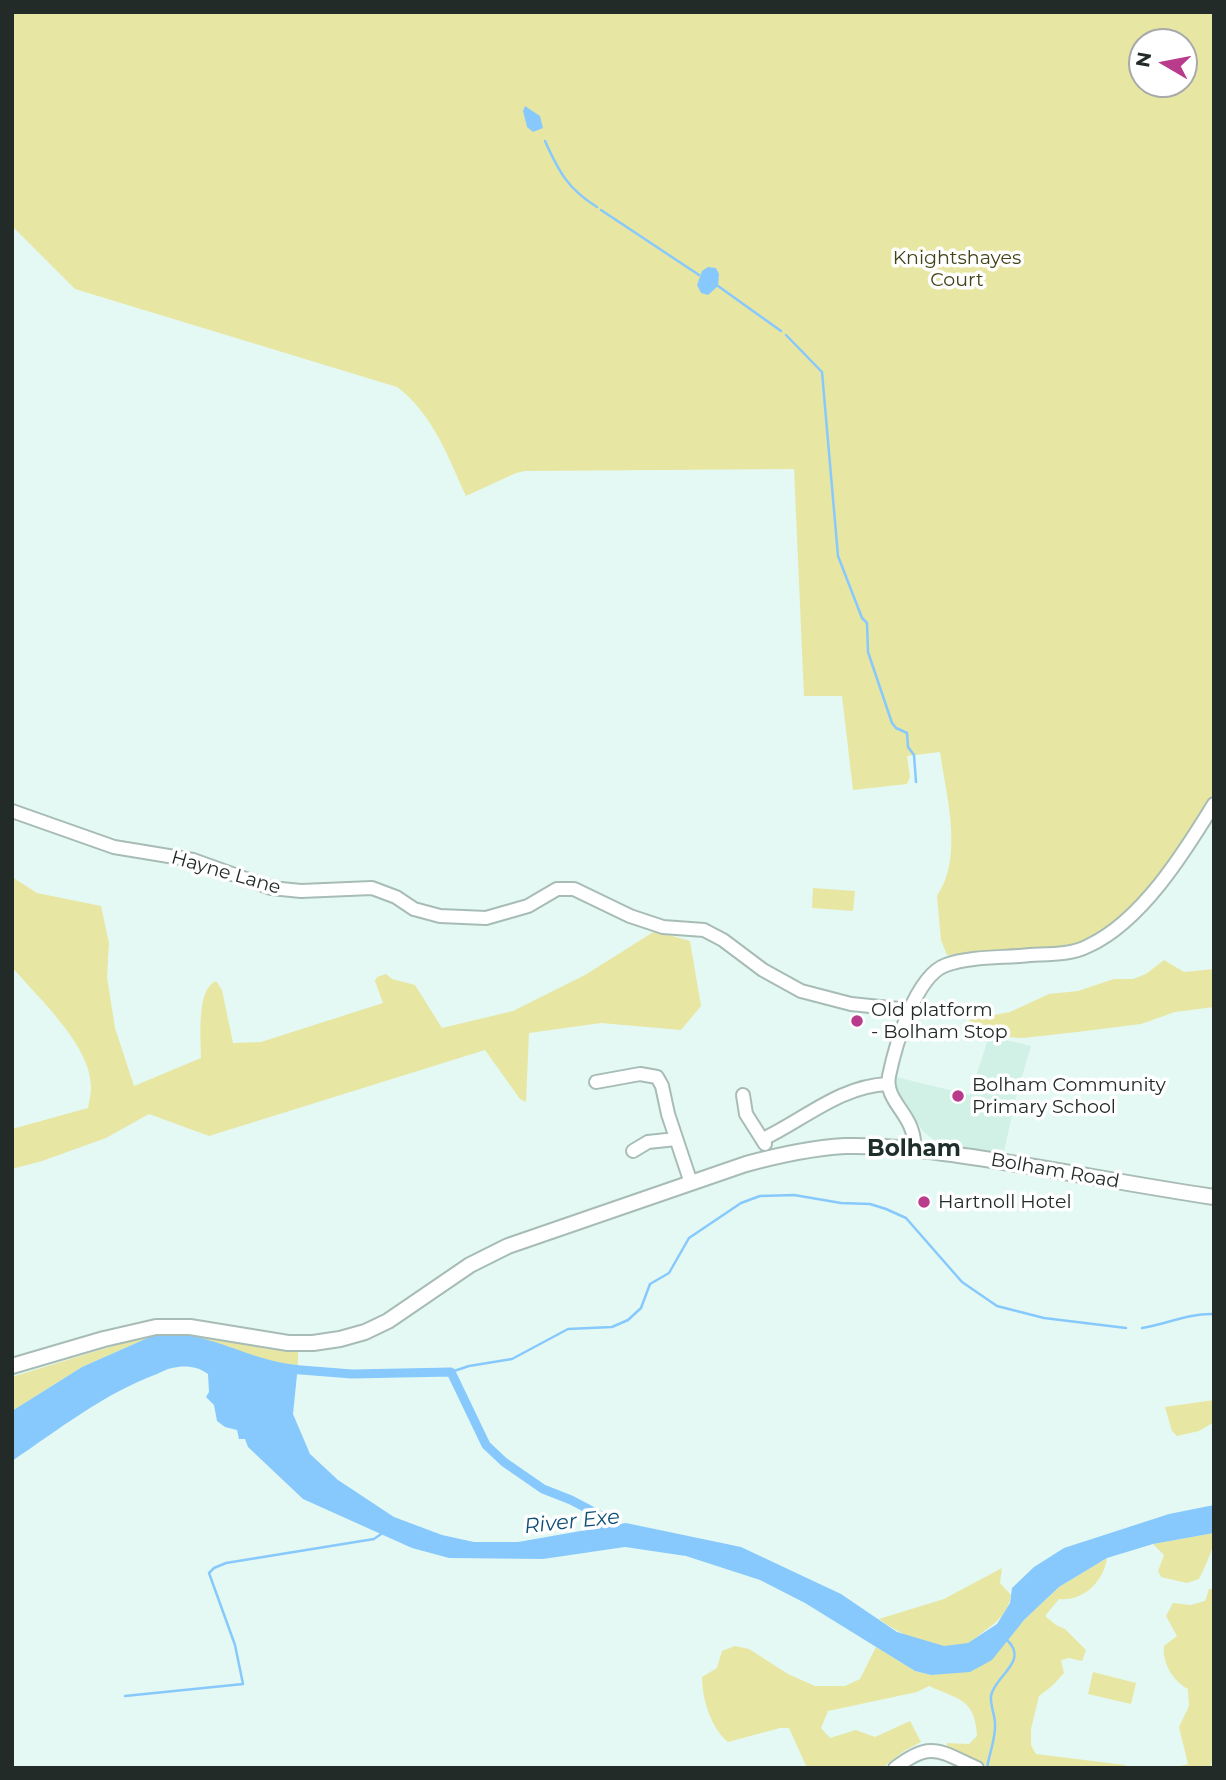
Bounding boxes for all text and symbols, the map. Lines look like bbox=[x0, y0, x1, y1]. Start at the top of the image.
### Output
north arrow bbox=[1128, 28, 1198, 98]
text: N bbox=[1131, 50, 1156, 69]
park label: Knightshayes Court bbox=[893, 247, 1021, 291]
street label: Hayne Lane bbox=[169, 847, 283, 899]
place label: Old platform - Bolham Stop bbox=[871, 999, 1008, 1043]
marker: Old platform - Bolham Stop bbox=[849, 1013, 865, 1029]
place label: Bolham Community Primary School bbox=[972, 1074, 1166, 1118]
marker: Bolham Community Primary School bbox=[950, 1088, 966, 1104]
district label: Bolham bbox=[867, 1135, 961, 1163]
street label: Bolham Road bbox=[989, 1148, 1121, 1194]
place label: Hartnoll Hotel bbox=[938, 1191, 1072, 1213]
marker: Hartnoll Hotel bbox=[916, 1194, 932, 1210]
water label: River Exe bbox=[523, 1504, 621, 1540]

